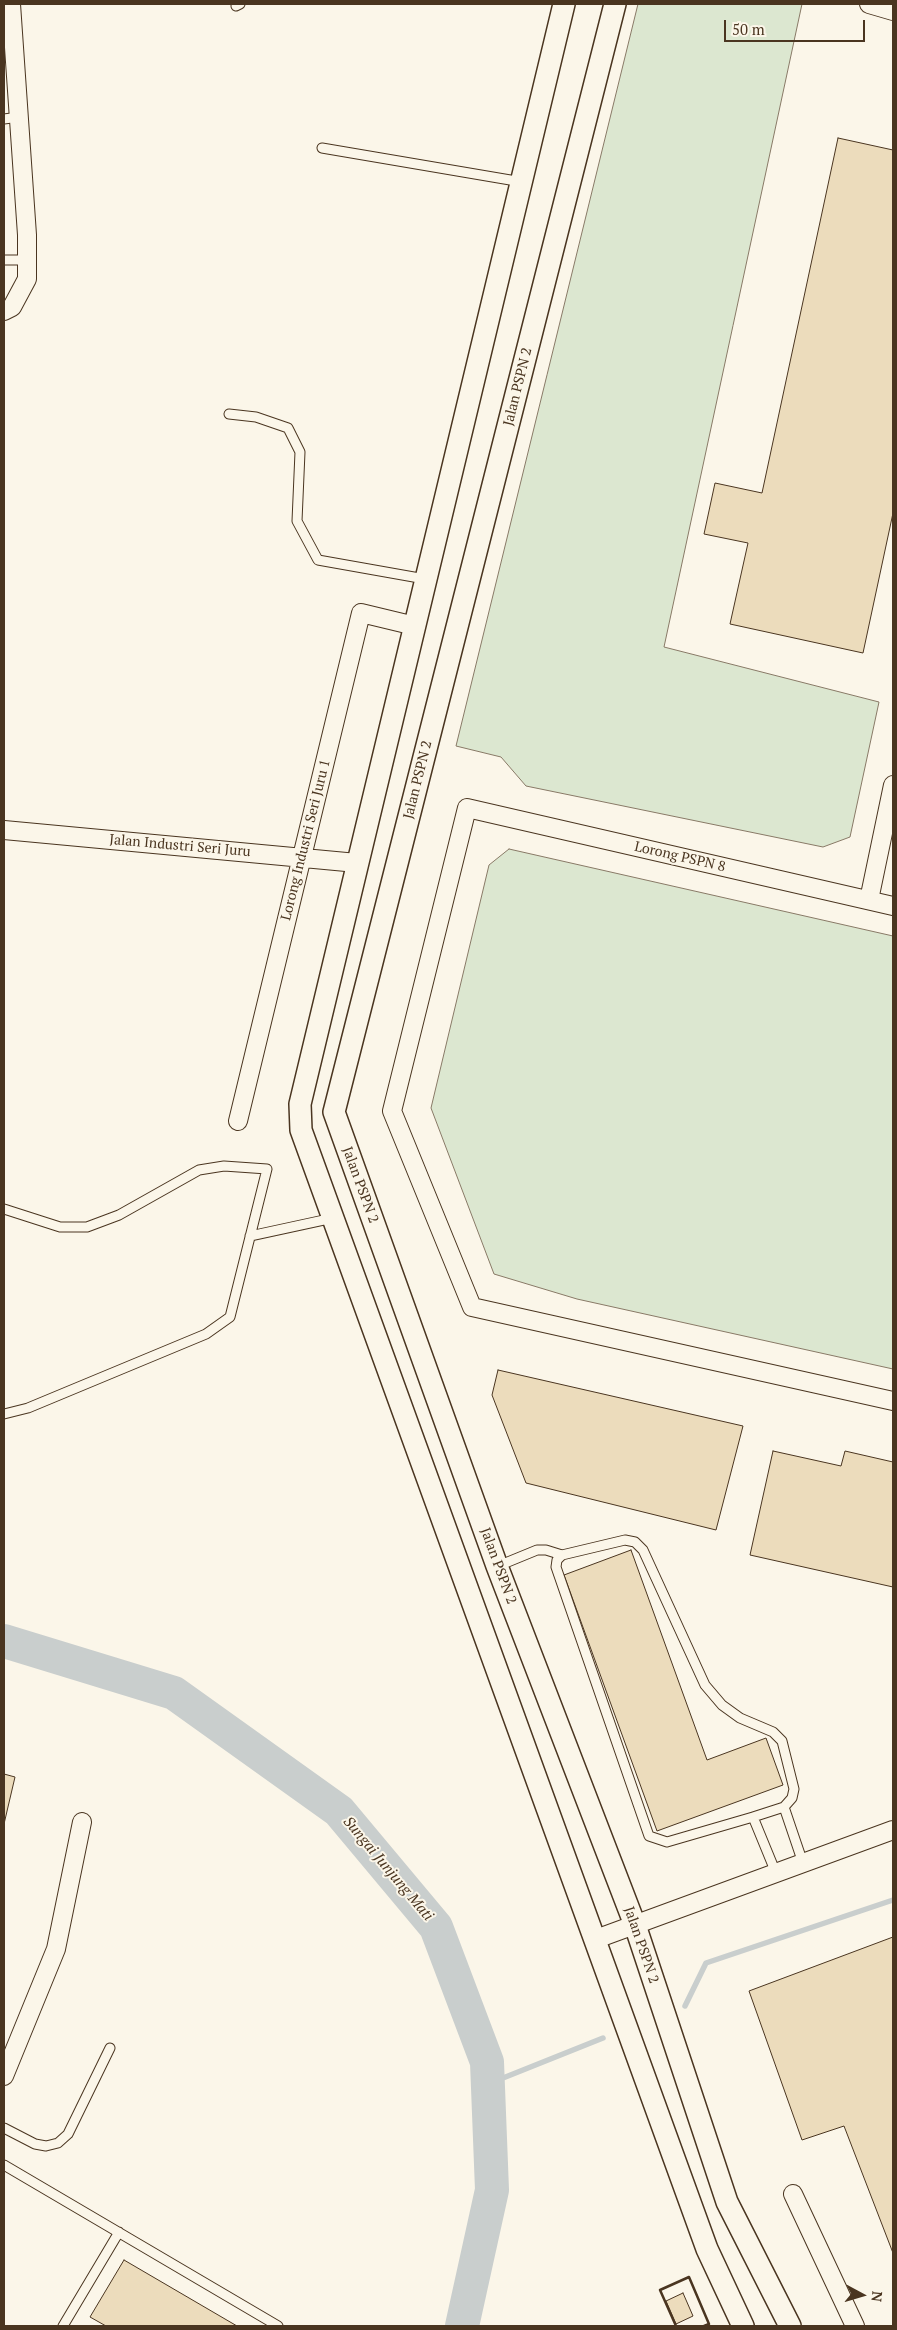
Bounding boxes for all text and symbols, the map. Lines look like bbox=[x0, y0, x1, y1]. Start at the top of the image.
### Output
scale bar bbox=[727, 10, 868, 42]
text: 50 m bbox=[732, 19, 765, 39]
street label: Jalan PSPN 2 bbox=[500, 346, 536, 428]
street label: Jalan PSPN 2 bbox=[400, 739, 436, 821]
street label: Lorong Industri Seri Juru 1 bbox=[278, 758, 334, 922]
street label: Jalan Industri Seri Juru bbox=[109, 831, 251, 861]
street label: Lorong PSPN 8 bbox=[633, 838, 727, 876]
street label: Jalan PSPN 2 bbox=[338, 1144, 382, 1226]
street label: Jalan PSPN 2 bbox=[476, 1525, 520, 1607]
water label: Sungai Junjung Mati bbox=[339, 1813, 437, 1925]
street label: Jalan PSPN 2 bbox=[620, 1904, 662, 1986]
north arrow bbox=[837, 2270, 887, 2320]
text: N bbox=[867, 2290, 887, 2303]

